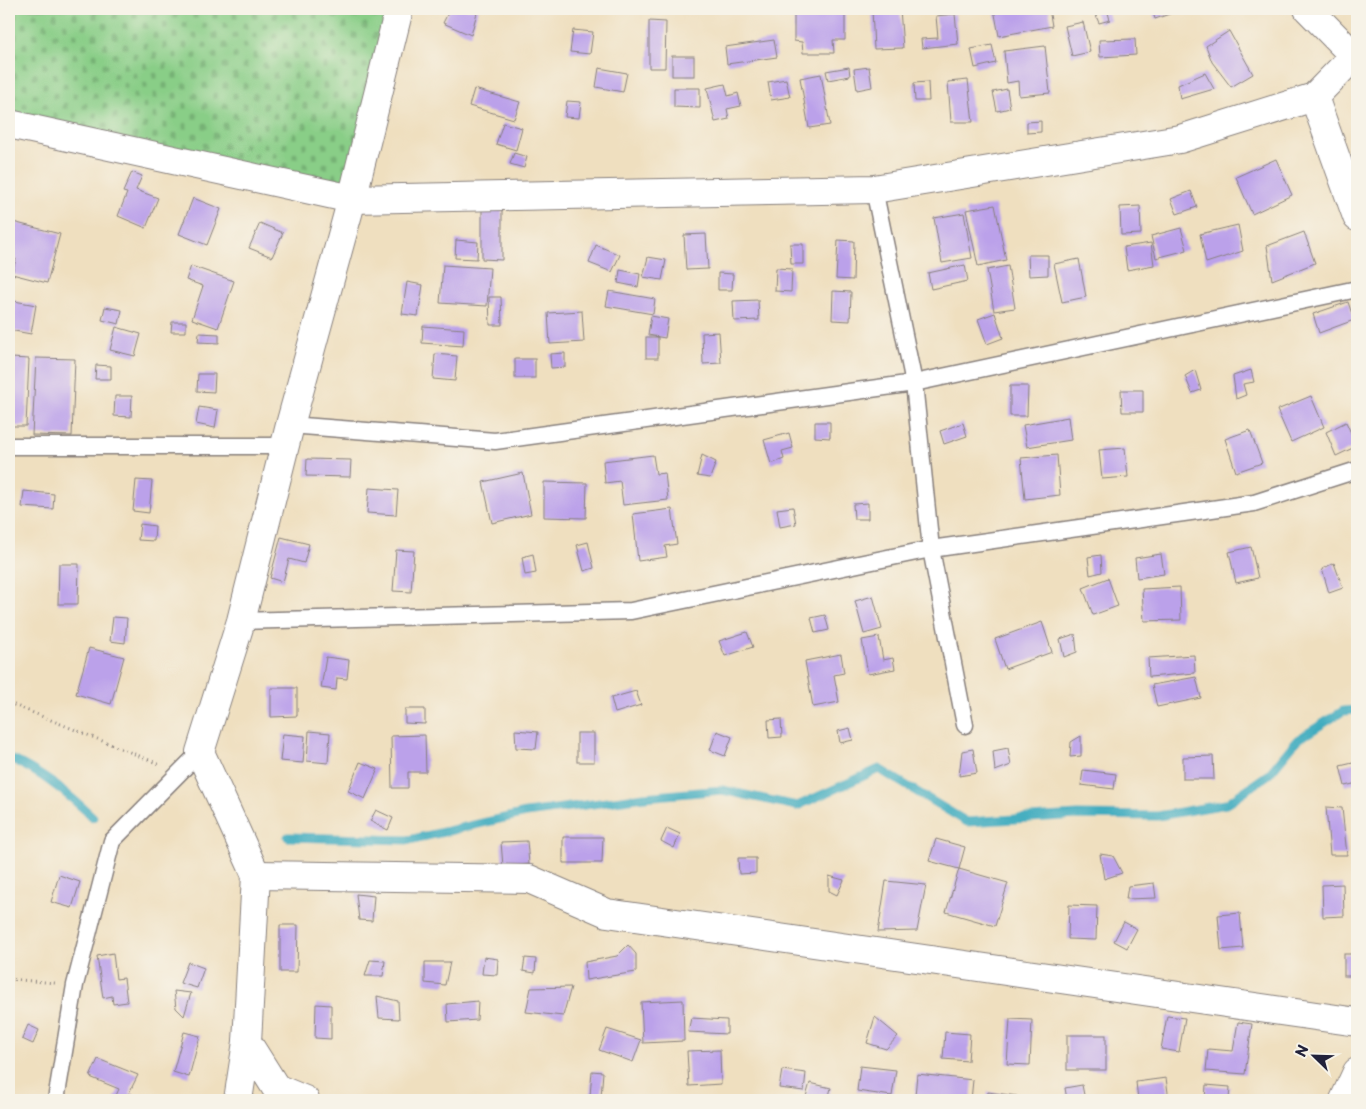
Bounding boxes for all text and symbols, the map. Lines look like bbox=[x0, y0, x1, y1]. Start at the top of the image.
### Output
north arrow bbox=[1288, 1032, 1338, 1082]
text: N bbox=[1290, 1042, 1313, 1060]

